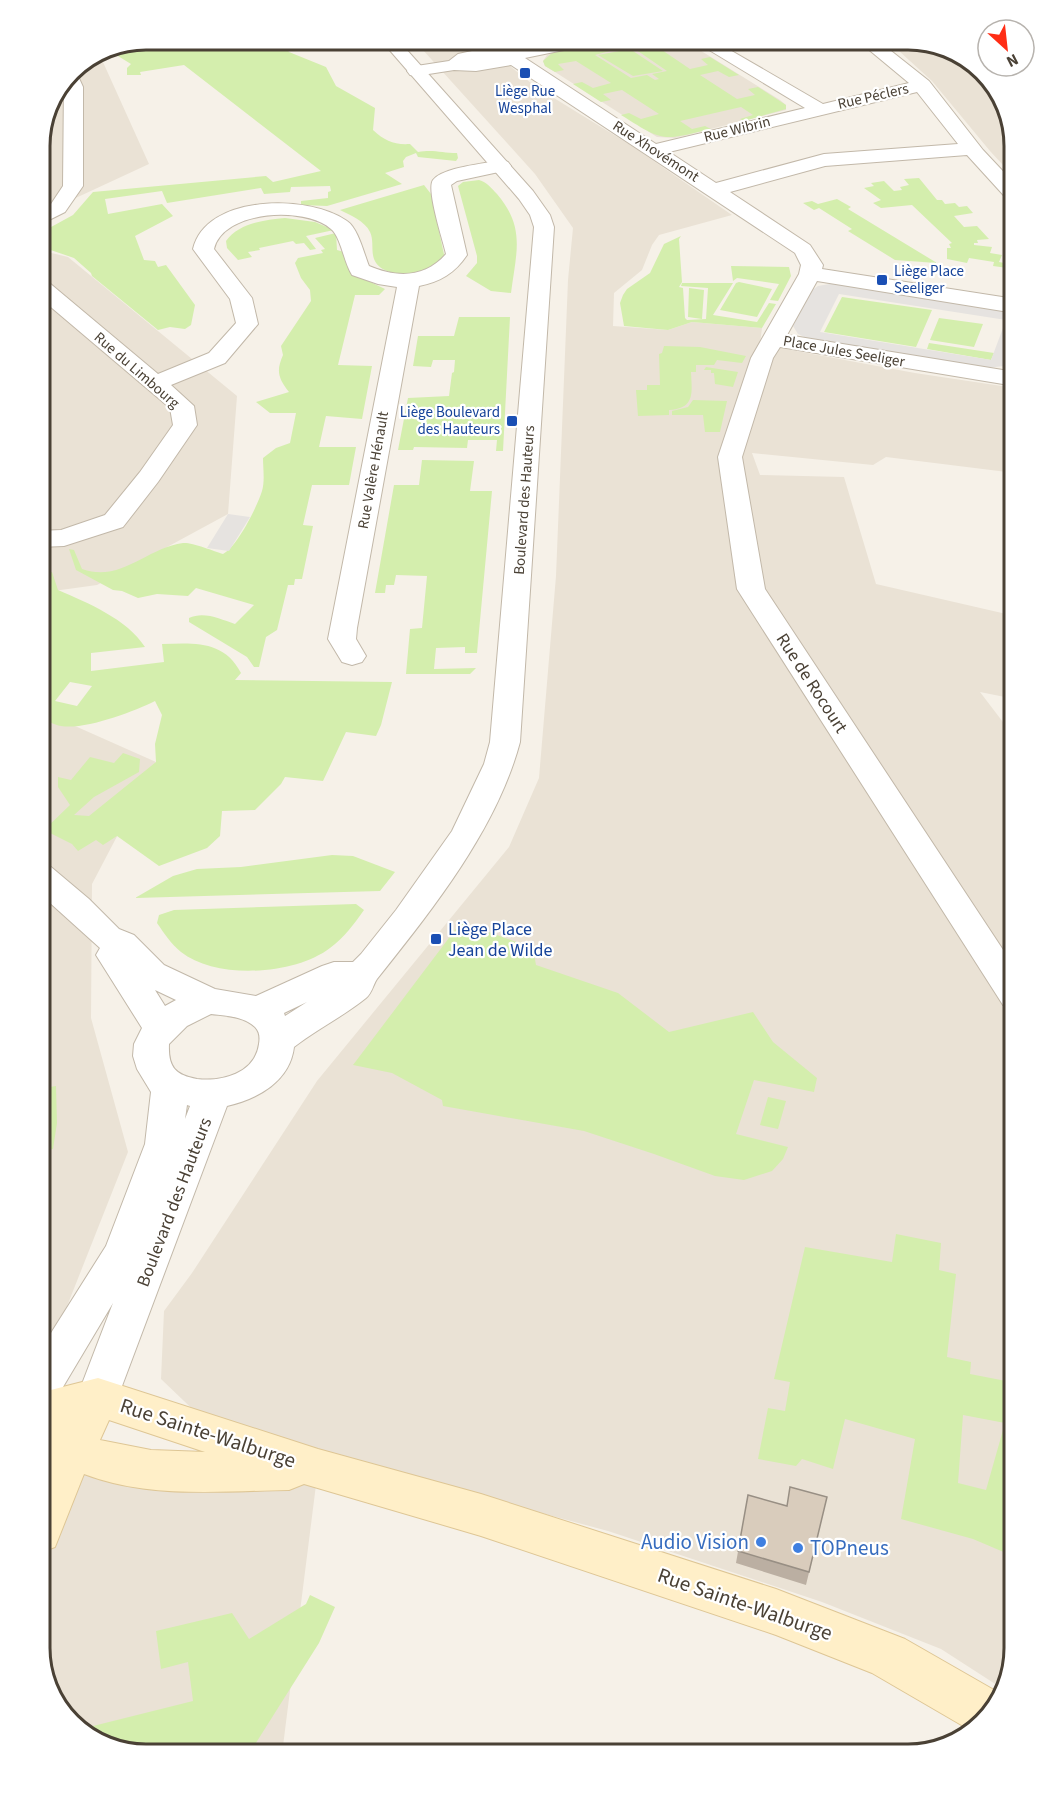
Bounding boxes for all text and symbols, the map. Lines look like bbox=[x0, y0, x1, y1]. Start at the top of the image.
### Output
north arrow bbox=[976, 18, 1036, 78]
text: N bbox=[1003, 48, 1022, 73]
marker: Liège Rue Wesphal bbox=[518, 66, 532, 80]
street label: Rue Péclers bbox=[836, 78, 911, 115]
place label: Liège Rue Wesphal bbox=[495, 81, 555, 119]
street label: Rue Wibrin bbox=[702, 111, 773, 148]
street label: Rue Xhovémont bbox=[608, 116, 703, 187]
place label: Liège Place Seeliger bbox=[894, 261, 964, 299]
marker: Liège Place Seeliger bbox=[875, 273, 889, 287]
street label: Rue du Limbourg bbox=[89, 327, 184, 414]
street label: Place Jules Seeliger bbox=[781, 330, 907, 373]
place label: Liège Boulevard des Hauteurs bbox=[400, 402, 500, 440]
street label: Rue Valère Hénault bbox=[353, 410, 394, 530]
marker: Liège Boulevard des Hauteurs bbox=[505, 414, 519, 428]
street label: Boulevard des Hauteurs bbox=[509, 425, 540, 575]
street label: Rue de Rocourt bbox=[770, 628, 853, 738]
place label: Liège Place Jean de Wilde bbox=[448, 917, 552, 963]
marker: Liège Place Jean de Wilde bbox=[429, 932, 443, 946]
street label: Boulevard des Hauteurs bbox=[131, 1114, 218, 1290]
street label: Rue Sainte-Walburge bbox=[116, 1390, 300, 1476]
place label: Audio Vision bbox=[641, 1527, 749, 1557]
place label: TOPneus bbox=[810, 1533, 889, 1563]
marker: Audio Vision bbox=[754, 1535, 768, 1549]
marker: TOPneus bbox=[791, 1541, 805, 1555]
street label: Rue Sainte-Walburge bbox=[654, 1560, 836, 1648]

